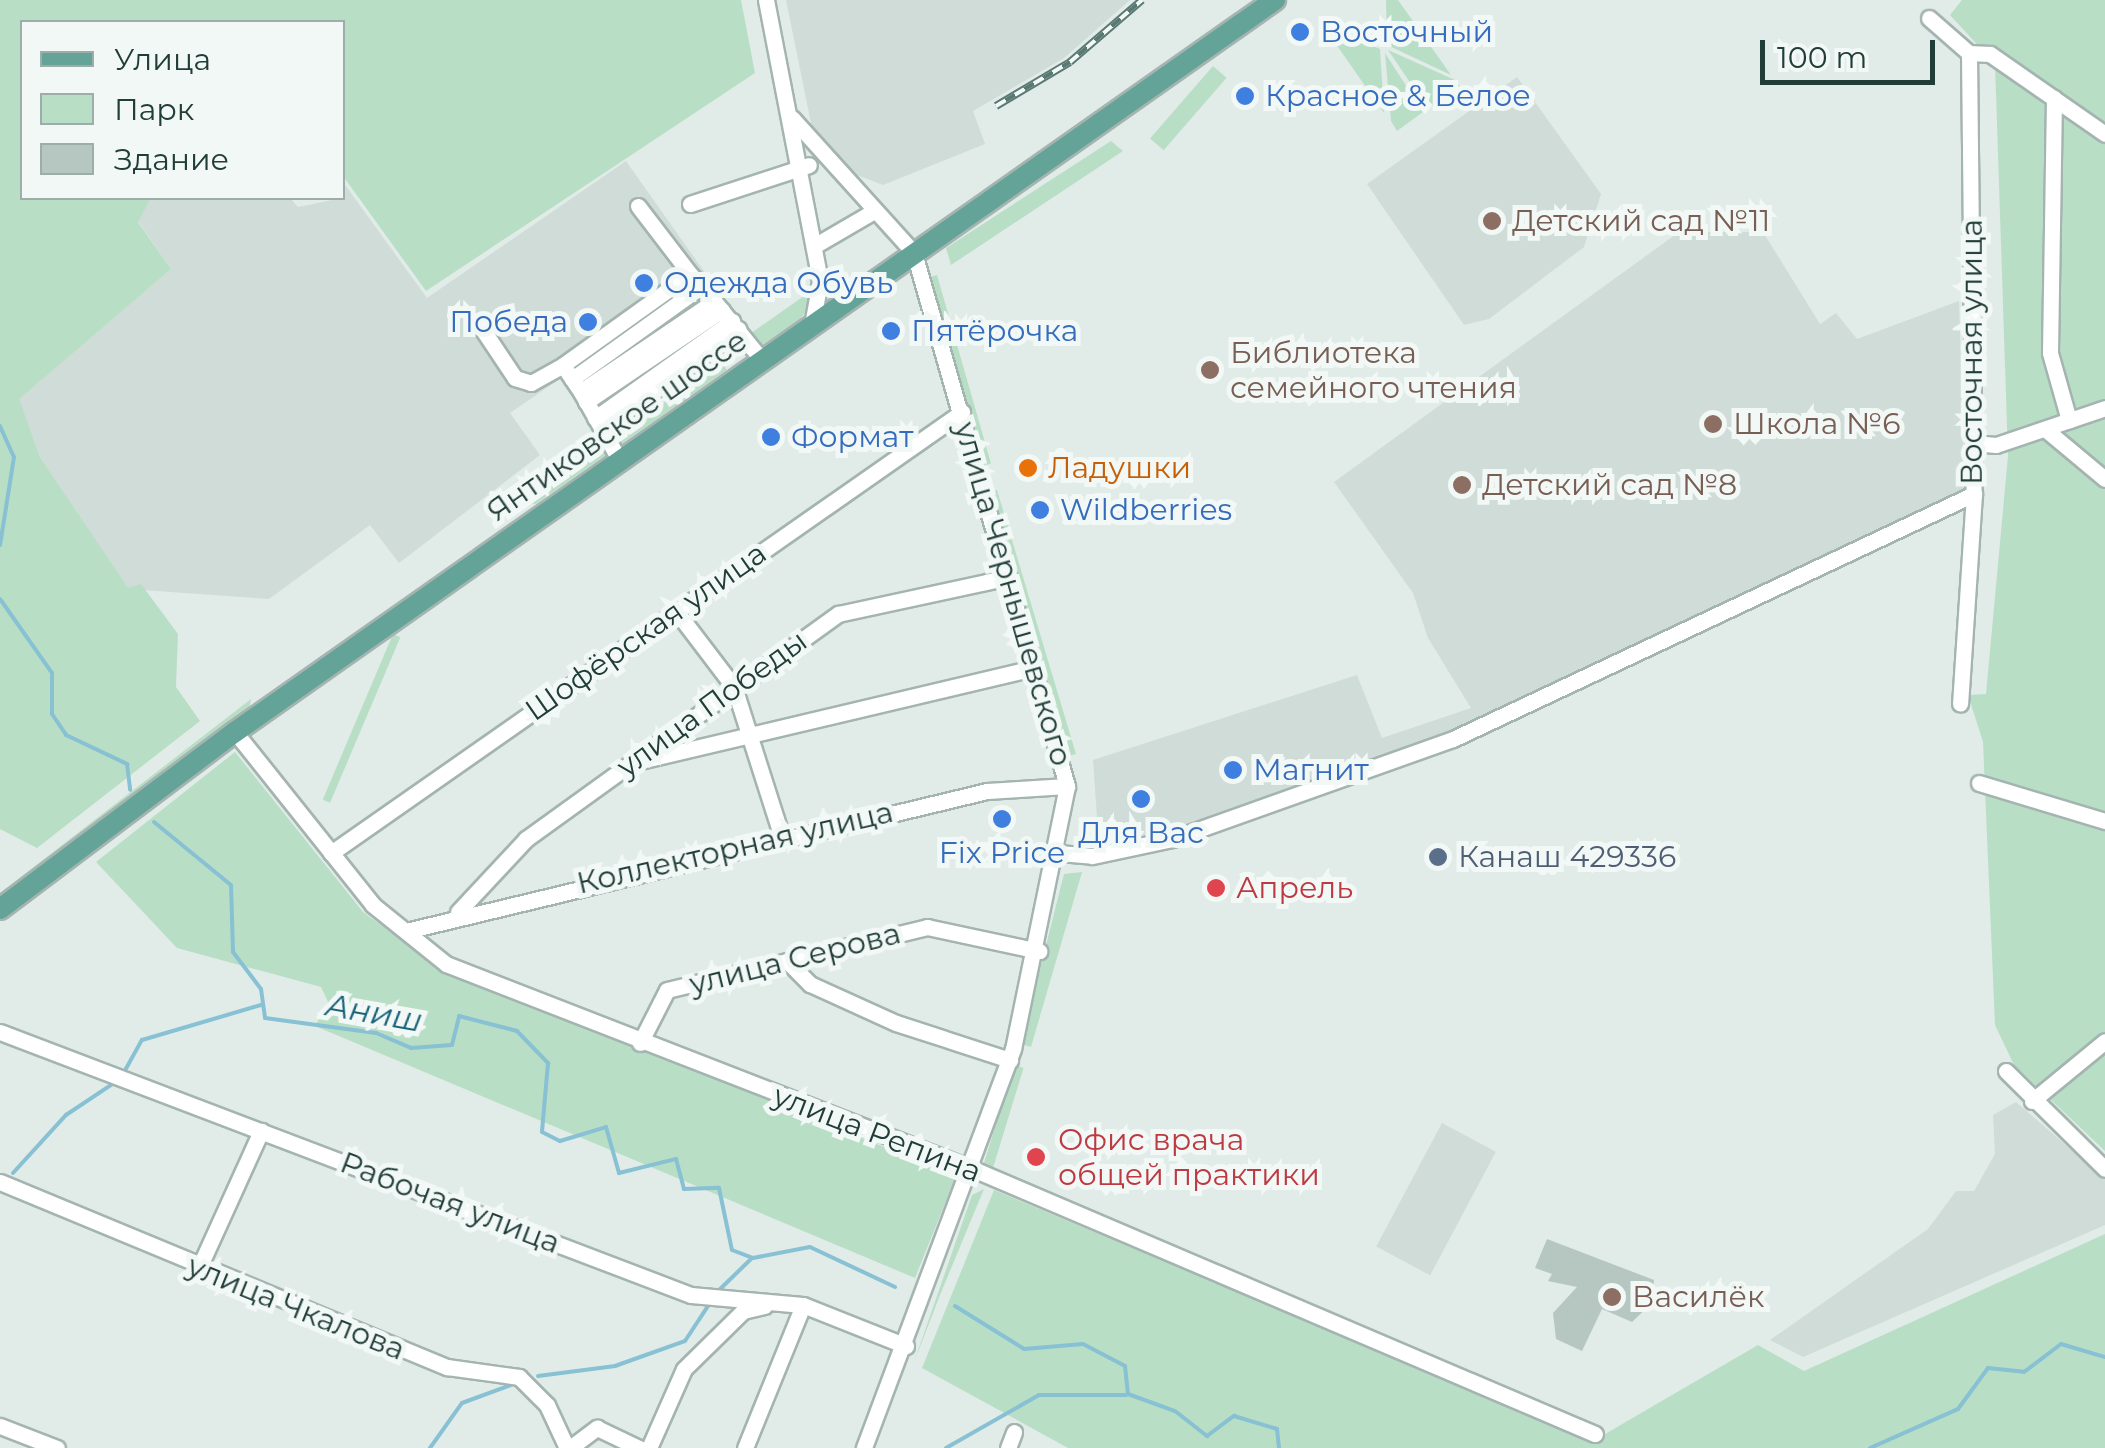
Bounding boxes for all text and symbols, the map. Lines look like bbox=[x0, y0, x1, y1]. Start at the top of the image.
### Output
place label: Восточный bbox=[1320, 14, 1493, 50]
legend bbox=[20, 20, 345, 200]
scale bar bbox=[1765, 20, 1940, 82]
marker: Восточный bbox=[1289, 21, 1311, 43]
text: 100 m bbox=[1777, 39, 1867, 76]
text: Улица bbox=[114, 41, 211, 78]
place label: Красное & Белое bbox=[1265, 78, 1531, 114]
marker: Красное & Белое bbox=[1234, 85, 1256, 107]
text: Парк bbox=[114, 91, 194, 128]
text: Здание bbox=[114, 141, 229, 178]
place label: Детский сад №11 bbox=[1512, 203, 1770, 239]
marker: Детский сад №11 bbox=[1481, 210, 1503, 232]
street label: Восточная улица bbox=[1954, 219, 1990, 485]
place label: Одежда Обувь bbox=[664, 265, 893, 301]
marker: Одежда Обувь bbox=[633, 272, 655, 294]
place label: Победа bbox=[449, 304, 568, 340]
marker: Победа bbox=[577, 311, 599, 333]
place label: Пятёрочка bbox=[911, 313, 1078, 349]
marker: Пятёрочка bbox=[880, 320, 902, 342]
street label: Янтиковское шоссе bbox=[480, 323, 754, 529]
place label: Библиотека семейного чтения bbox=[1230, 335, 1517, 406]
marker: Библиотека семейного чтения bbox=[1199, 359, 1221, 381]
place label: Школа №6 bbox=[1733, 406, 1901, 442]
marker: Школа №6 bbox=[1702, 413, 1724, 435]
street label: улица Чернышевского bbox=[947, 418, 1079, 770]
place label: Формат bbox=[791, 419, 914, 455]
marker: Формат bbox=[760, 426, 782, 448]
place label: Ладушки bbox=[1048, 450, 1191, 486]
marker: Ладушки bbox=[1017, 457, 1039, 479]
place label: Детский сад №8 bbox=[1482, 467, 1737, 503]
marker: Детский сад №8 bbox=[1451, 474, 1473, 496]
place label: Wildberries bbox=[1060, 492, 1232, 528]
marker: Wildberries bbox=[1029, 499, 1051, 521]
street label: Шофёрская улица bbox=[519, 535, 773, 729]
street label: улица Победы bbox=[610, 623, 814, 785]
place label: Магнит bbox=[1253, 752, 1369, 788]
marker: Магнит bbox=[1222, 759, 1244, 781]
marker: Для Вас bbox=[1130, 788, 1152, 810]
street label: Коллекторная улица bbox=[573, 794, 897, 902]
marker: Fix Price bbox=[991, 808, 1013, 830]
place label: Для Вас bbox=[1078, 815, 1204, 851]
place label: Fix Price bbox=[939, 835, 1065, 871]
place label: Канаш 429336 bbox=[1458, 839, 1676, 875]
marker: Канаш 429336 bbox=[1427, 846, 1449, 868]
place label: Апрель bbox=[1236, 870, 1353, 906]
marker: Апрель bbox=[1205, 877, 1227, 899]
street label: улица Серова bbox=[686, 915, 904, 1003]
water label: Аниш bbox=[323, 986, 425, 1040]
street label: улица Репина bbox=[768, 1078, 986, 1190]
place label: Офис врача общей практики bbox=[1058, 1122, 1320, 1192]
marker: Офис врача общей практики bbox=[1023, 1144, 1049, 1170]
street label: Рабочая улица bbox=[335, 1145, 565, 1261]
street label: улица Чкалова bbox=[182, 1248, 410, 1368]
place label: Василёк bbox=[1632, 1279, 1764, 1315]
marker: Василёк bbox=[1601, 1286, 1623, 1308]

